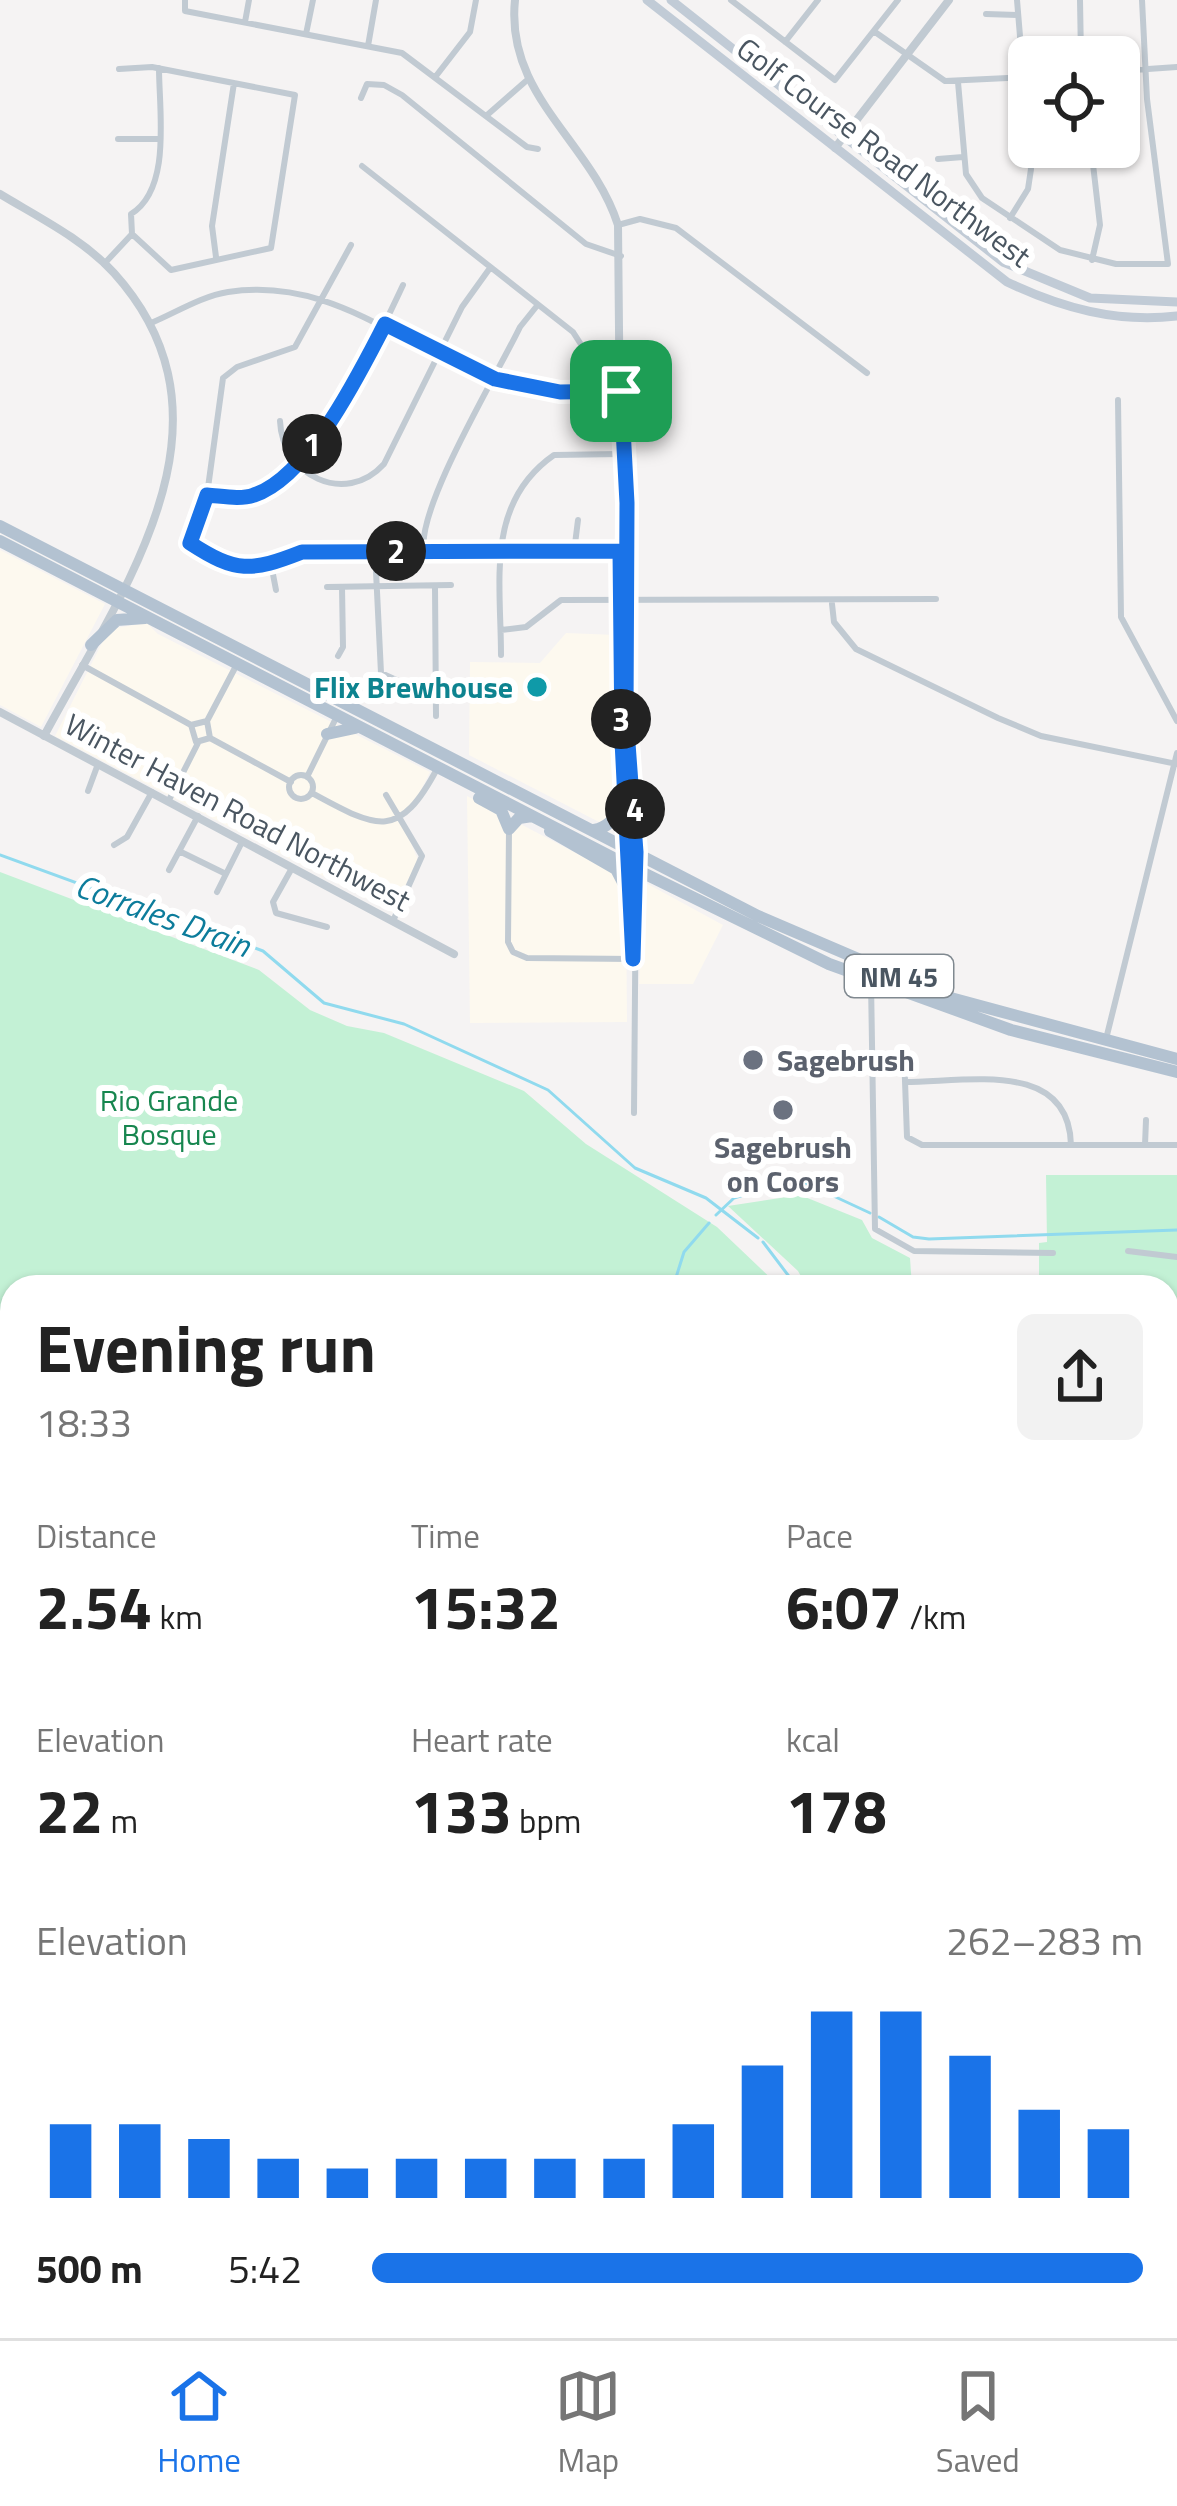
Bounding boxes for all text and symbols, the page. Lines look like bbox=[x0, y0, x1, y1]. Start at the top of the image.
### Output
street label: Golf Course Road Northwest bbox=[727, 26, 1041, 278]
map controls bbox=[1008, 36, 1140, 168]
button: locate bbox=[1008, 36, 1140, 168]
pin bbox=[570, 340, 672, 442]
icon: arrive bbox=[588, 358, 654, 424]
pin: 1 bbox=[282, 414, 342, 474]
text: 1 bbox=[303, 419, 321, 469]
pin: 2 bbox=[366, 521, 426, 581]
text: 2 bbox=[387, 526, 405, 576]
place label: Flix Brewhouse bbox=[314, 664, 513, 710]
marker: Flix Brewhouse bbox=[524, 674, 550, 700]
pin: 3 bbox=[591, 689, 651, 749]
text: 3 bbox=[612, 694, 630, 744]
street label: Winter Haven Road Northwest bbox=[57, 701, 419, 923]
pin: 4 bbox=[605, 779, 665, 839]
text: 4 bbox=[626, 784, 644, 834]
water label: Corrales Drain bbox=[68, 860, 258, 970]
road number: NM 45 bbox=[845, 955, 953, 997]
place label: Sagebrush bbox=[777, 1037, 915, 1083]
marker: Sagebrush bbox=[740, 1047, 766, 1073]
park label: Rio Grande Bosque bbox=[100, 1077, 238, 1157]
marker: Sagebrush on Coors bbox=[770, 1097, 796, 1123]
place label: Sagebrush on Coors bbox=[714, 1124, 852, 1204]
text: Evening run bbox=[36, 1297, 376, 1398]
button: share bbox=[1017, 1314, 1143, 1440]
text: 18:33 bbox=[36, 1393, 132, 1452]
text: Distance bbox=[36, 1511, 157, 1561]
text: Time bbox=[411, 1511, 480, 1561]
text: Pace bbox=[786, 1511, 853, 1561]
text: 2.54 bbox=[36, 1561, 152, 1652]
text: 15:32 bbox=[411, 1561, 561, 1652]
text: 6:07 bbox=[786, 1561, 902, 1652]
text: km bbox=[152, 1592, 203, 1642]
text: /km bbox=[902, 1592, 966, 1642]
text: Elevation bbox=[36, 1715, 164, 1765]
text: Heart rate bbox=[411, 1715, 553, 1765]
text: kcal bbox=[786, 1715, 840, 1765]
text: 22 bbox=[36, 1765, 103, 1856]
text: 133 bbox=[411, 1765, 512, 1856]
text: 178 bbox=[786, 1765, 887, 1856]
text: m bbox=[103, 1796, 138, 1846]
text: bpm bbox=[512, 1796, 581, 1846]
text: Elevation bbox=[36, 1911, 188, 1970]
text: 262–283 m bbox=[946, 1911, 1143, 1970]
text: 500 m bbox=[36, 2239, 143, 2298]
text: 5:42 bbox=[228, 2239, 302, 2298]
tab: Home bbox=[157, 2363, 241, 2485]
tab: Map bbox=[555, 2363, 621, 2485]
tab: Saved bbox=[936, 2363, 1020, 2485]

